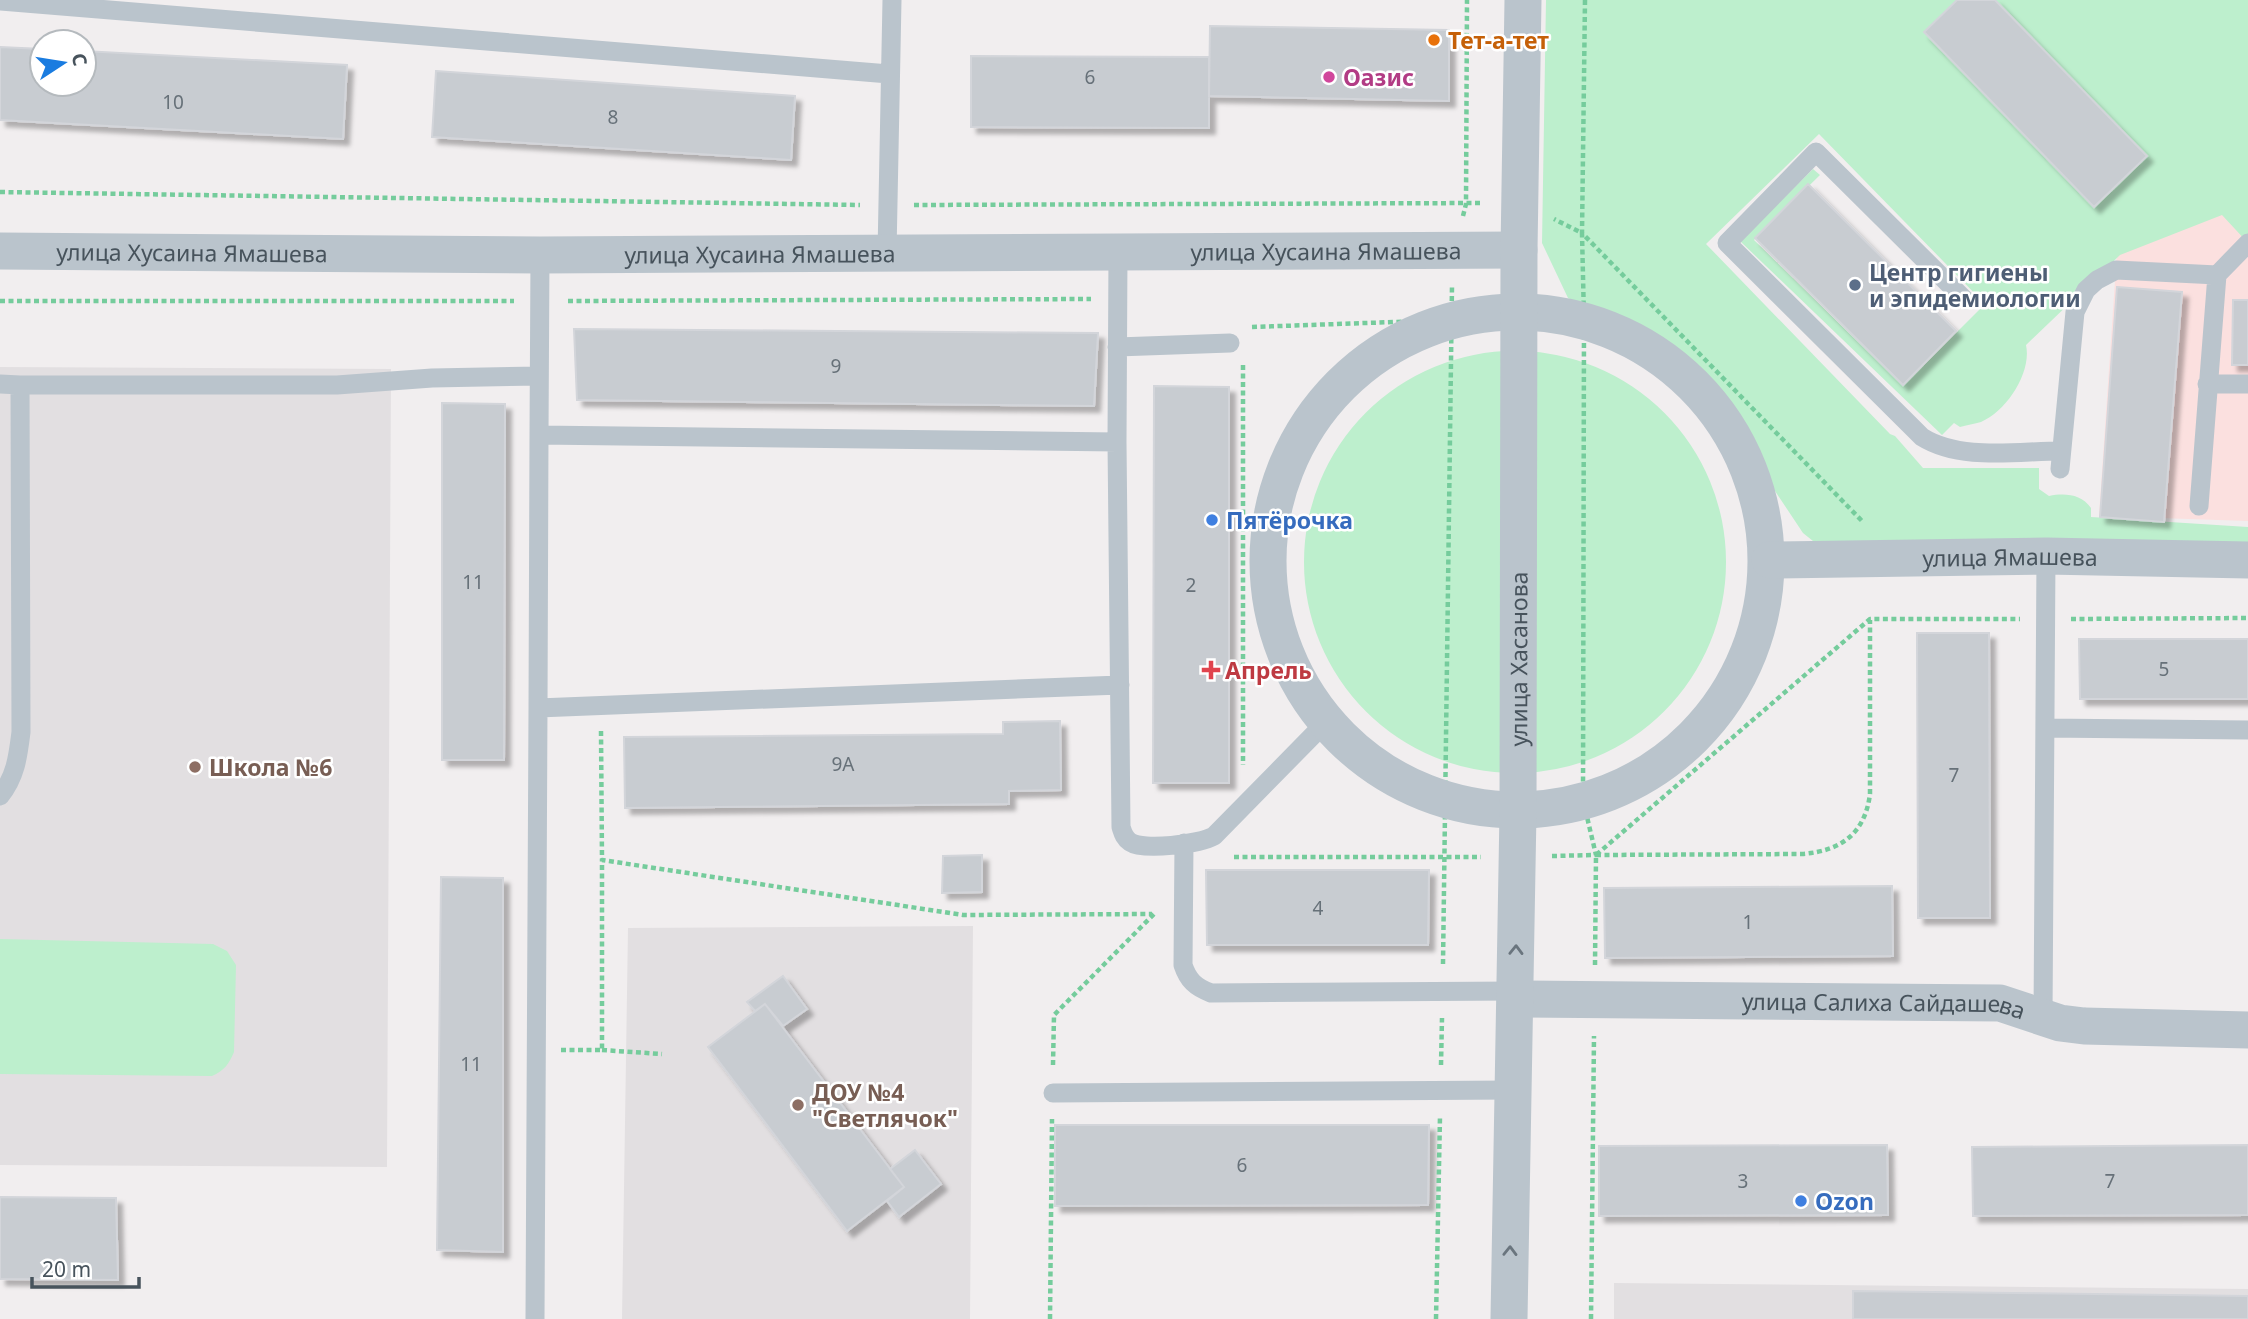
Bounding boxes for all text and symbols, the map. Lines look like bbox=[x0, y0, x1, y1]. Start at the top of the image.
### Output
place label: Тет-а-тет bbox=[1448, 24, 1549, 56]
north arrow bbox=[28, 28, 98, 98]
marker: Тет-а-тет bbox=[1426, 32, 1442, 48]
text: С bbox=[66, 51, 94, 68]
place label: Оазис bbox=[1343, 61, 1414, 93]
house number: 6 bbox=[1085, 64, 1095, 90]
marker: Оазис bbox=[1321, 69, 1337, 85]
house number: 10 bbox=[162, 89, 184, 115]
house number: 8 bbox=[608, 104, 618, 130]
street label: улица Хусаина Ямашева bbox=[1190, 234, 1462, 268]
street label: улица Хусаина Ямашева bbox=[56, 235, 328, 269]
street label: улица Хусаина Ямашева bbox=[624, 237, 896, 271]
place label: Центр гигиены и эпидемиологии bbox=[1869, 256, 2081, 314]
marker: Центр гигиены и эпидемиологии bbox=[1847, 277, 1863, 293]
house number: 9 bbox=[831, 353, 841, 379]
place label: Пятёрочка bbox=[1226, 504, 1353, 536]
marker: Пятёрочка bbox=[1204, 512, 1220, 528]
street label: улица Ямашева bbox=[1922, 540, 2098, 574]
house number: 11 bbox=[462, 569, 484, 595]
house number: 2 bbox=[1186, 572, 1196, 598]
street label: улица Хасанова bbox=[1502, 572, 1534, 747]
place label: Апрель bbox=[1225, 654, 1312, 686]
house number: 5 bbox=[2159, 656, 2169, 682]
marker: Апрель bbox=[1203, 662, 1219, 678]
place label: Школа №6 bbox=[209, 751, 332, 783]
house number: 9А bbox=[832, 751, 855, 777]
marker: Школа №6 bbox=[187, 759, 203, 775]
house number: 7 bbox=[1949, 762, 1959, 788]
house number: 4 bbox=[1313, 895, 1324, 921]
house number: 1 bbox=[1743, 909, 1753, 935]
one-way arrow bbox=[1508, 944, 1524, 955]
street label: улица Салиха Сайдашева bbox=[1742, 985, 2030, 1026]
house number: 11 bbox=[460, 1051, 482, 1077]
place label: ДОУ №4 "Светлячок" bbox=[812, 1076, 958, 1134]
marker: ДОУ №4 "Светлячок" bbox=[790, 1097, 806, 1113]
house number: 6 bbox=[1237, 1152, 1247, 1178]
house number: 3 bbox=[1738, 1168, 1748, 1194]
house number: 7 bbox=[2105, 1168, 2115, 1194]
place label: Ozon bbox=[1815, 1185, 1874, 1217]
marker: Ozon bbox=[1793, 1193, 1809, 1209]
one-way arrow bbox=[1502, 1245, 1518, 1256]
scale bar bbox=[32, 1246, 138, 1290]
text: 20 m bbox=[42, 1255, 91, 1283]

